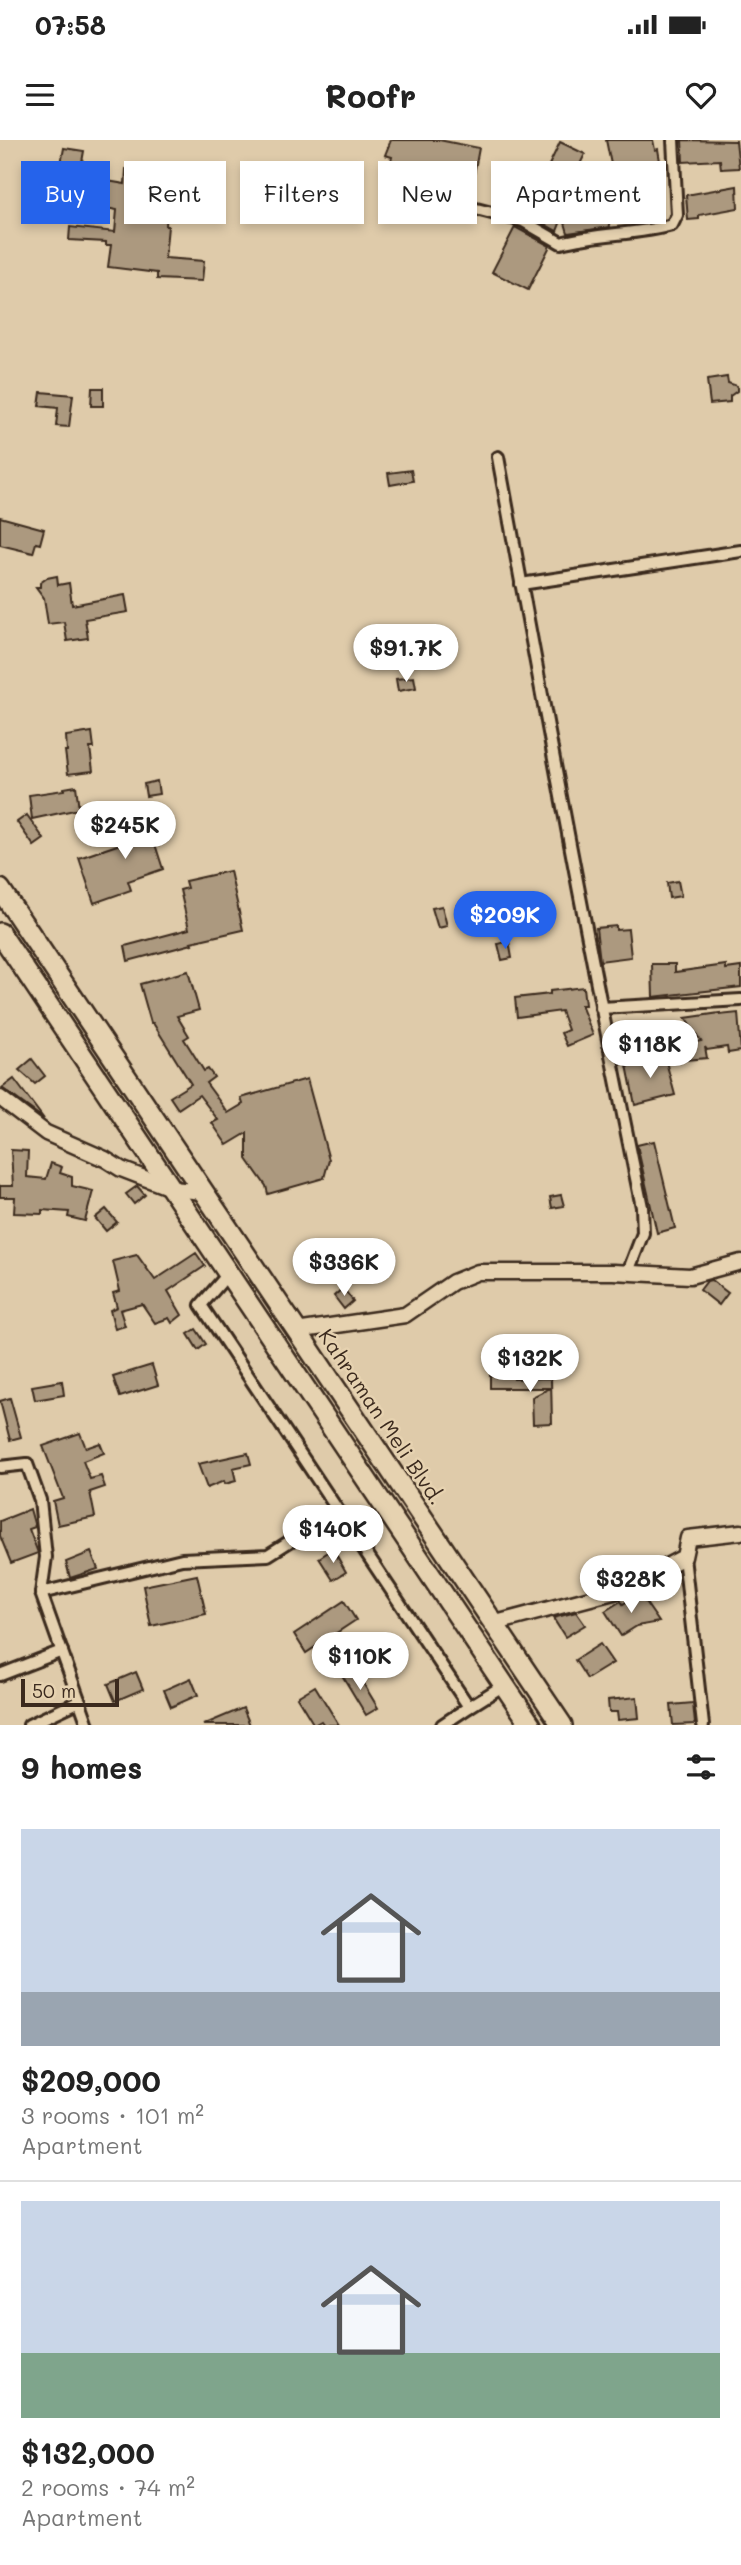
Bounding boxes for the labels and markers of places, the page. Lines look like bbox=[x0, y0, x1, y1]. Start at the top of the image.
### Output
pin: $91.7K bbox=[349, 624, 463, 684]
pin: $245K bbox=[76, 802, 174, 861]
pin: $209K bbox=[456, 892, 554, 951]
pin: $118K bbox=[601, 1020, 699, 1080]
pin: $336K bbox=[295, 1238, 393, 1298]
pin: $132K bbox=[481, 1334, 579, 1394]
pin: $140K bbox=[284, 1506, 382, 1565]
pin: $328K bbox=[582, 1556, 680, 1615]
pin: $110K bbox=[311, 1632, 409, 1692]

